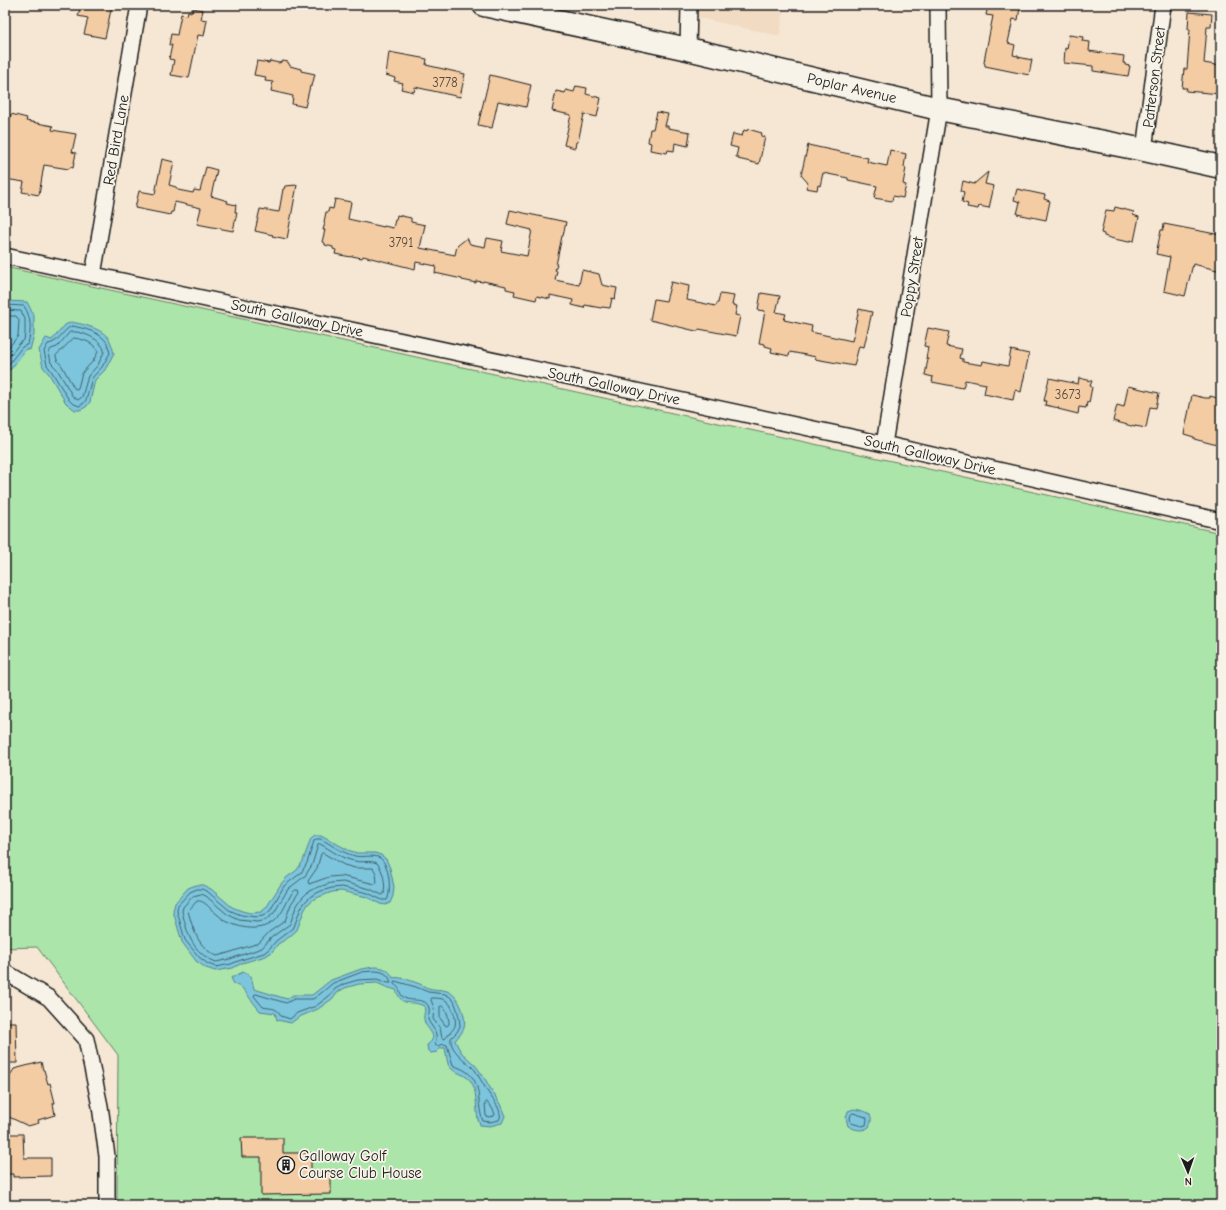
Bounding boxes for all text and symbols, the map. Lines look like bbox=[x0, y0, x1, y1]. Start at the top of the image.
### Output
street label: Patterson Street bbox=[1139, 25, 1169, 129]
street label: Poplar Avenue bbox=[805, 69, 899, 107]
house number: 3778 bbox=[432, 75, 458, 90]
street label: Red Bird Lane bbox=[99, 93, 133, 186]
house number: 3791 bbox=[389, 235, 413, 250]
street label: Poppy Street bbox=[897, 235, 927, 318]
street label: South Galloway Drive bbox=[229, 295, 365, 341]
street label: South Galloway Drive bbox=[546, 363, 682, 409]
house number: 3673 bbox=[1055, 387, 1081, 402]
street label: South Galloway Drive bbox=[862, 431, 998, 479]
place label: Galloway Golf Course Club House bbox=[299, 1147, 422, 1182]
north arrow bbox=[1168, 1152, 1208, 1192]
building icon: Galloway Golf Course Club House bbox=[276, 1155, 296, 1175]
text: N bbox=[1185, 1175, 1192, 1188]

